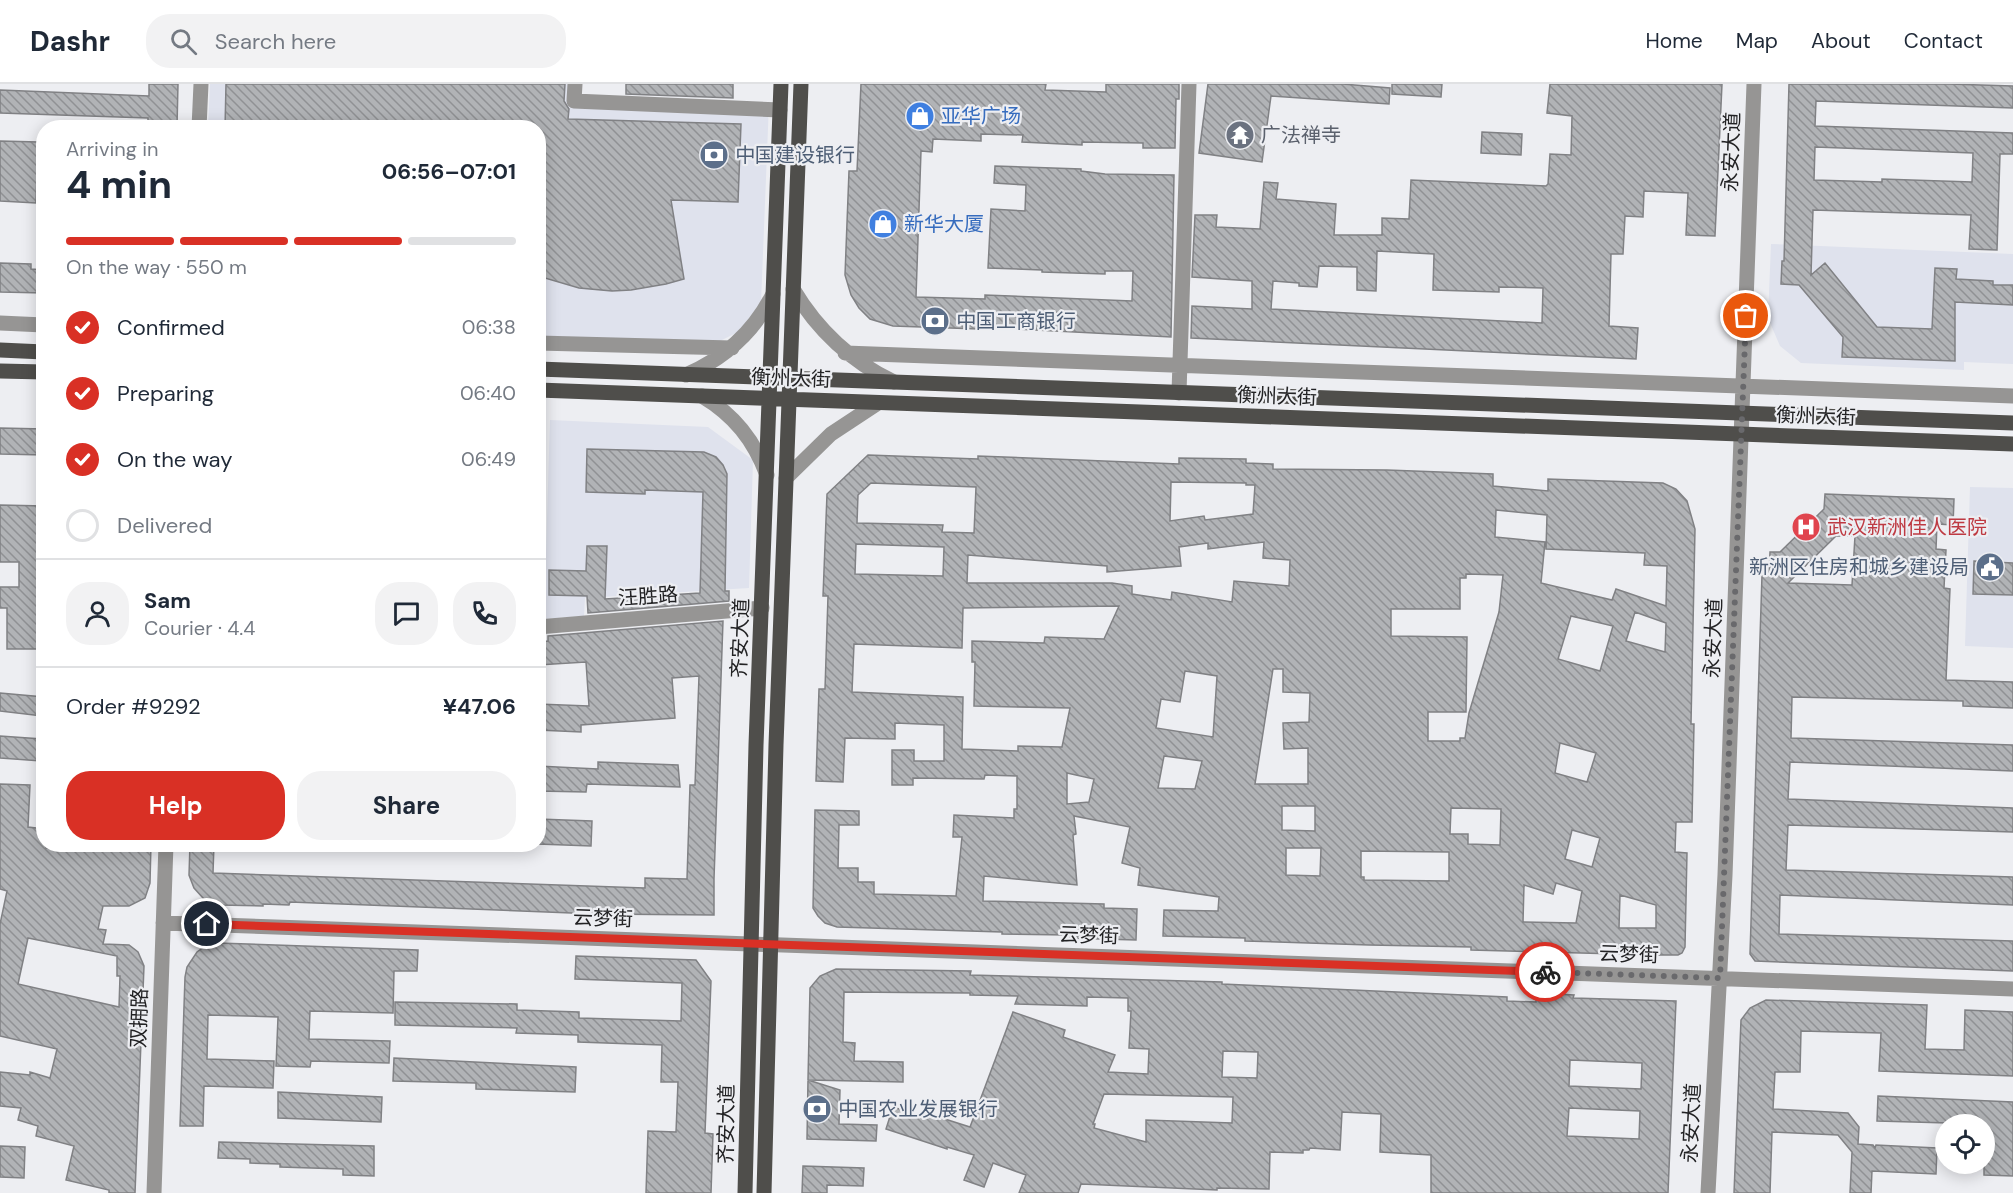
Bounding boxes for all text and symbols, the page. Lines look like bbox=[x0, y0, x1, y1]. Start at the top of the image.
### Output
search box bbox=[146, 14, 566, 68]
text: Dashr bbox=[30, 23, 110, 60]
icon: search bbox=[167, 25, 200, 58]
text: Search here bbox=[215, 27, 336, 56]
text: Home bbox=[1645, 27, 1703, 55]
text: Map bbox=[1736, 27, 1778, 55]
text: About bbox=[1811, 27, 1871, 55]
text: Contact bbox=[1904, 27, 1983, 55]
shop icon: 亚华广场 bbox=[904, 100, 936, 132]
place label: 亚华广场 bbox=[941, 103, 1021, 129]
street label: 永安大道 bbox=[1717, 112, 1745, 192]
temple icon: 广法禅寺 bbox=[1224, 119, 1256, 151]
place label: 广法禅寺 bbox=[1261, 122, 1341, 148]
text: Arriving in bbox=[66, 136, 158, 162]
bank icon: 中国建设银行 bbox=[698, 139, 730, 171]
place label: 中国建设银行 bbox=[735, 142, 855, 168]
text: 06:56–07:01 bbox=[382, 157, 516, 186]
text: 4 min bbox=[66, 159, 172, 210]
shop icon: 新华大厦 bbox=[867, 208, 899, 240]
place label: 新华大厦 bbox=[904, 211, 984, 237]
text: On the way · 550 m bbox=[66, 254, 247, 280]
pin bbox=[1720, 290, 1771, 341]
icon: bag bbox=[1729, 299, 1762, 332]
bank icon: 中国工商银行 bbox=[919, 305, 951, 337]
place label: 中国工商银行 bbox=[956, 308, 1076, 334]
icon: check bbox=[66, 311, 99, 344]
text: Confirmed bbox=[117, 313, 225, 342]
text: 06:38 bbox=[462, 314, 516, 340]
street label: 衡州大街 bbox=[751, 364, 831, 392]
icon: check bbox=[66, 377, 99, 410]
text: Preparing bbox=[117, 379, 214, 408]
text: 06:40 bbox=[460, 380, 516, 406]
street label: 衡州大街 bbox=[1237, 382, 1317, 410]
street label: 衡州大街 bbox=[1776, 402, 1856, 430]
icon: check bbox=[66, 443, 99, 476]
text: On the way bbox=[117, 445, 232, 474]
text: 06:49 bbox=[461, 446, 516, 472]
text: Delivered bbox=[117, 511, 212, 540]
hospital icon: 武汉新洲佳人医院 bbox=[1790, 511, 1822, 543]
place label: 武汉新洲佳人医院 bbox=[1827, 514, 1987, 540]
public building icon: 新洲区住房和城乡建设局 bbox=[1974, 551, 2006, 583]
place label: 新洲区住房和城乡建设局 bbox=[1749, 554, 1969, 580]
street label: 汪胜路 bbox=[617, 581, 679, 611]
button: person bbox=[66, 582, 129, 645]
button: chat bbox=[375, 582, 438, 645]
button: phone bbox=[453, 582, 516, 645]
text: Sam bbox=[144, 586, 191, 615]
street label: 齐安大道 bbox=[726, 598, 754, 678]
street label: 永安大道 bbox=[1699, 598, 1727, 678]
text: Courier · 4.4 bbox=[144, 615, 255, 641]
text: Order #9292 bbox=[66, 692, 201, 721]
text: ¥47.06 bbox=[443, 692, 516, 721]
button: Help bbox=[66, 771, 285, 840]
button: Share bbox=[297, 771, 516, 840]
pin bbox=[181, 898, 232, 949]
street label: 云梦街 bbox=[573, 904, 633, 932]
icon: home bbox=[190, 907, 223, 940]
street label: 云梦街 bbox=[1059, 921, 1119, 949]
street label: 云梦街 bbox=[1599, 940, 1659, 968]
courier bbox=[1515, 942, 1575, 1002]
icon: bike bbox=[1529, 956, 1562, 989]
street label: 双拥路 bbox=[125, 988, 153, 1048]
street label: 永安大道 bbox=[1676, 1082, 1706, 1164]
street label: 齐安大道 bbox=[712, 1084, 740, 1164]
bank icon: 中国农业发展银行 bbox=[801, 1093, 833, 1125]
place label: 中国农业发展银行 bbox=[838, 1096, 998, 1122]
map controls bbox=[1935, 1114, 1995, 1174]
button: locate bbox=[1935, 1114, 1995, 1174]

